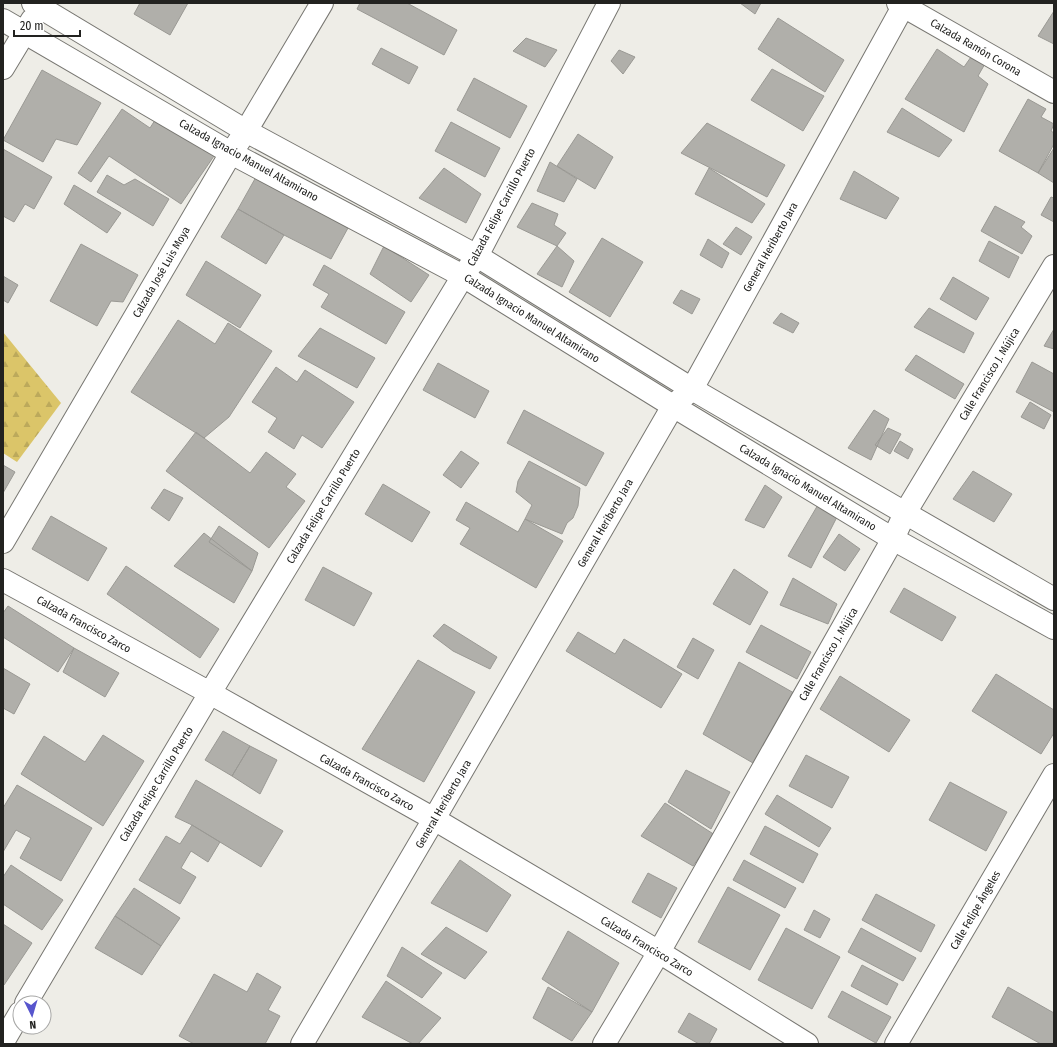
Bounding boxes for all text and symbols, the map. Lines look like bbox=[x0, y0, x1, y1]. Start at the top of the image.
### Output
scale bar bbox=[14, 12, 80, 38]
street label: Calzada Ramón Corona bbox=[928, 16, 1024, 79]
text: 20 m bbox=[20, 19, 44, 33]
street label: Calzada Ignacio Manuel Altamirano bbox=[177, 117, 321, 204]
street label: Calzada Felipe Carrillo Puerto bbox=[465, 146, 538, 268]
street label: General Heriberto Jara bbox=[740, 200, 800, 294]
street label: Calzada José Luis Moya bbox=[130, 224, 193, 320]
street label: Calzada Ignacio Manuel Altamirano bbox=[462, 271, 602, 366]
street label: Calle Francisco J. Mújica bbox=[957, 326, 1022, 423]
street label: Calzada Ignacio Manuel Altamirano bbox=[737, 441, 879, 534]
street label: Calzada Felipe Carrillo Puerto bbox=[284, 446, 363, 566]
street label: General Heriberto Jara bbox=[575, 477, 636, 570]
street label: Calzada Francisco Zarco bbox=[34, 593, 133, 656]
street label: Calle Francisco J. Mújica bbox=[796, 605, 860, 703]
street label: Calzada Felipe Carrillo Puerto bbox=[117, 724, 196, 844]
street label: Calzada Francisco Zarco bbox=[317, 751, 416, 814]
street label: General Heriberto Jara bbox=[413, 758, 474, 851]
street label: Calle Felipe Ángeles bbox=[947, 868, 1003, 952]
street label: Calzada Francisco Zarco bbox=[598, 914, 696, 979]
north arrow bbox=[12, 995, 52, 1035]
text: N bbox=[29, 1018, 37, 1031]

